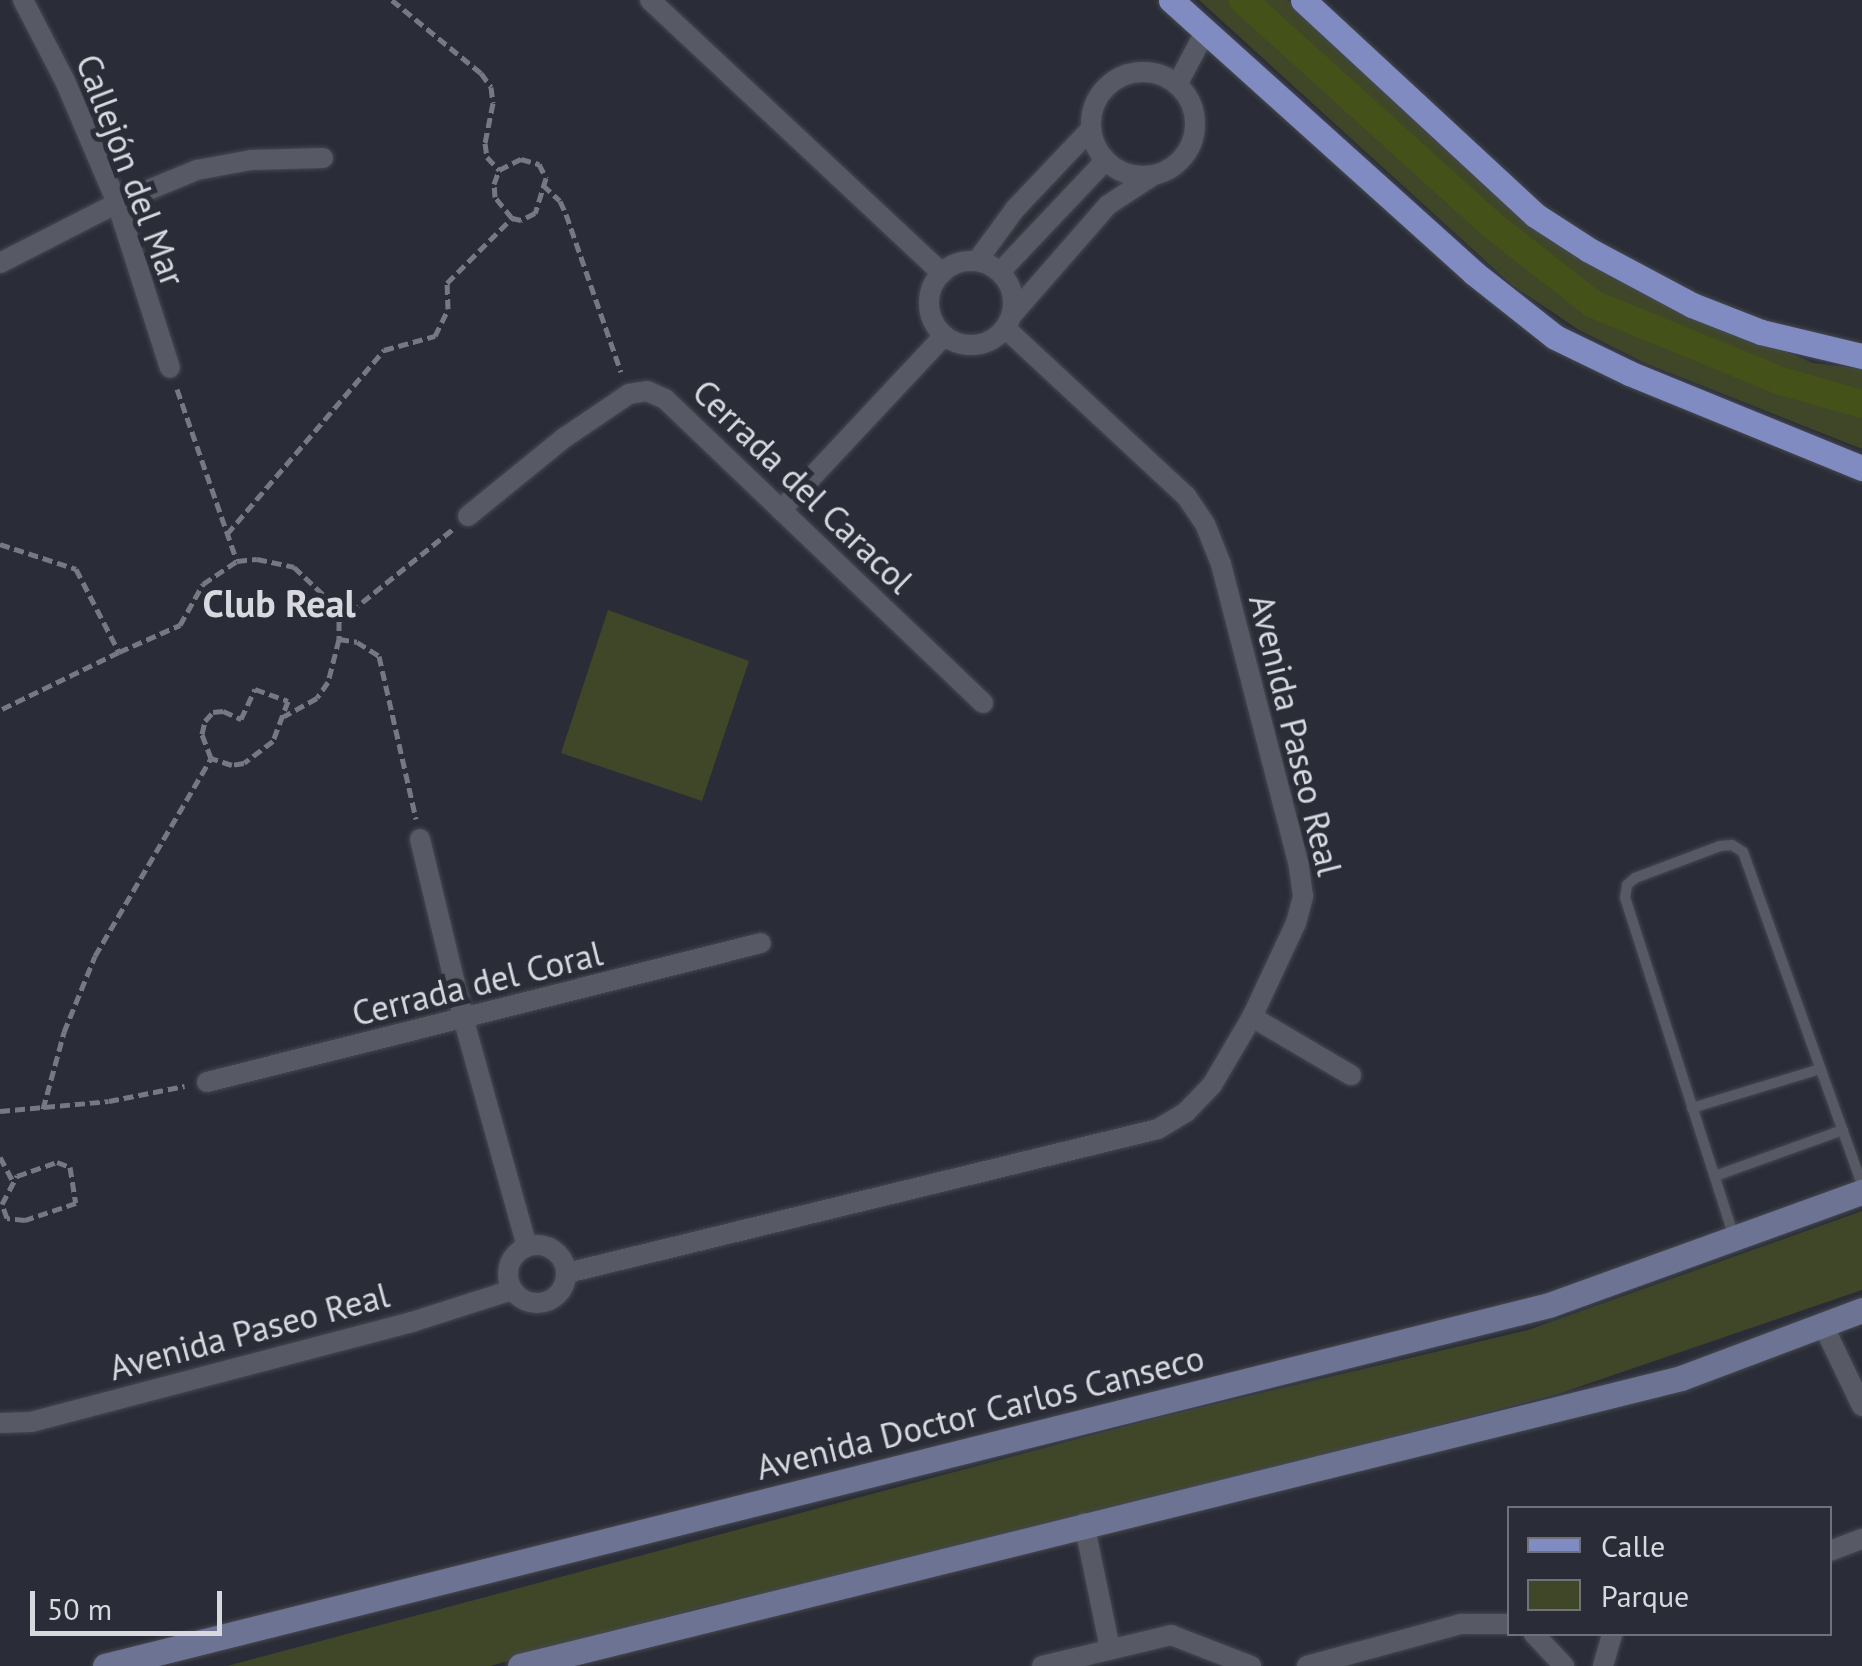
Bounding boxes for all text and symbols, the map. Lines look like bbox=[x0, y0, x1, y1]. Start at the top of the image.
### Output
street label: Callejón del Mar bbox=[68, 48, 194, 292]
street label: Cerrada del Caracol bbox=[684, 370, 922, 602]
district label: Club Real bbox=[202, 580, 356, 626]
street label: Avenida Paseo Real bbox=[1241, 590, 1351, 880]
street label: Cerrada del Coral bbox=[348, 932, 606, 1034]
street label: Avenida Paseo Real bbox=[104, 1273, 394, 1389]
street label: Avenida Doctor Carlos Canseco bbox=[752, 1336, 1208, 1488]
legend bbox=[1507, 1506, 1832, 1636]
text: Calle bbox=[1601, 1526, 1665, 1565]
scale bar bbox=[35, 1571, 228, 1633]
text: Parque bbox=[1601, 1576, 1689, 1615]
text: 50 m bbox=[47, 1589, 112, 1628]

